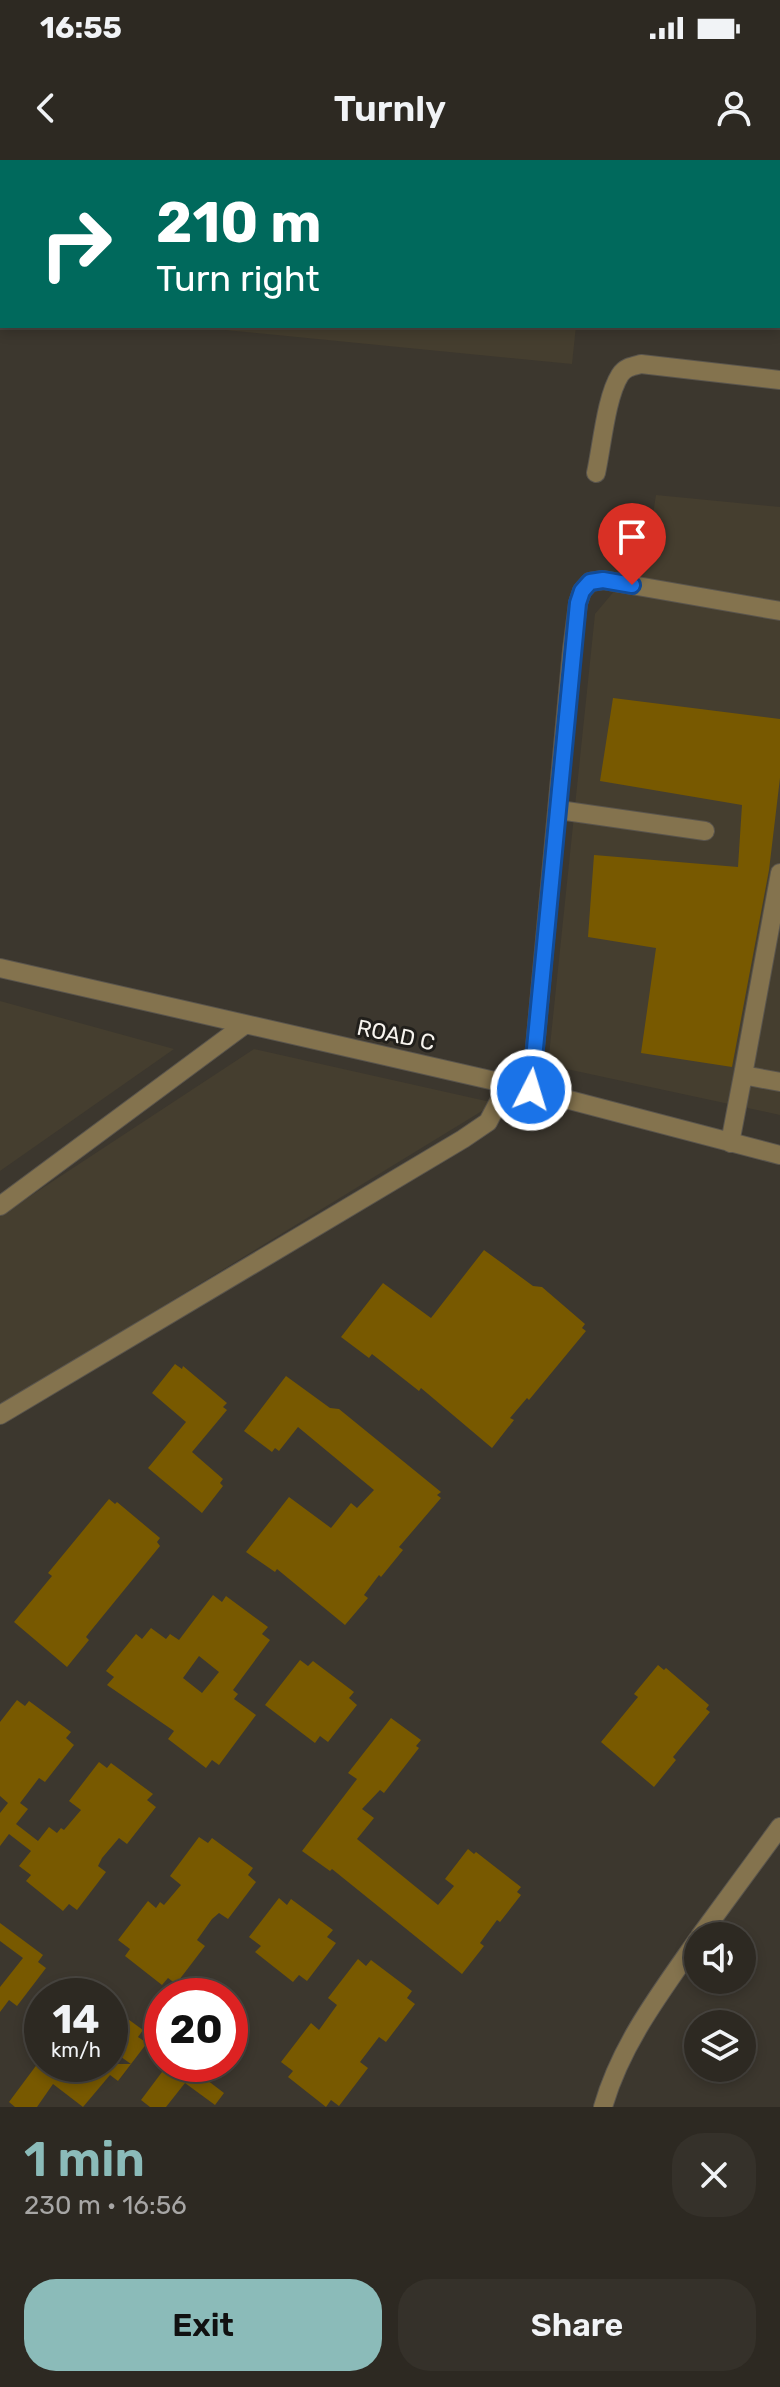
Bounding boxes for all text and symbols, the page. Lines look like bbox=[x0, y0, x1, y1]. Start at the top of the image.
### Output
text: 16:55 bbox=[40, 10, 122, 46]
icon: back bbox=[24, 86, 68, 130]
icon: person bbox=[712, 86, 756, 130]
text: Turnly bbox=[334, 87, 446, 130]
text: 210 m bbox=[156, 190, 322, 256]
icon: right bbox=[24, 192, 128, 296]
text: Turn right bbox=[156, 257, 320, 300]
pin bbox=[598, 503, 666, 585]
icon: arrive bbox=[610, 515, 654, 559]
street label: ROAD C bbox=[355, 1014, 437, 1056]
position arrow bbox=[489, 1048, 573, 1132]
map controls bbox=[684, 1922, 756, 2082]
button: sound bbox=[684, 1922, 756, 1994]
speed limit sign: 20 bbox=[144, 1978, 248, 2082]
text: 14 bbox=[52, 1996, 100, 2043]
button: layers bbox=[684, 2010, 756, 2082]
text: km/h bbox=[51, 2038, 101, 2062]
text: 1 min bbox=[24, 2131, 145, 2188]
button: close bbox=[672, 2133, 756, 2217]
text: 230 m · 16:56 bbox=[24, 2190, 187, 2221]
button: Exit bbox=[24, 2279, 382, 2371]
button: Share bbox=[398, 2279, 756, 2371]

